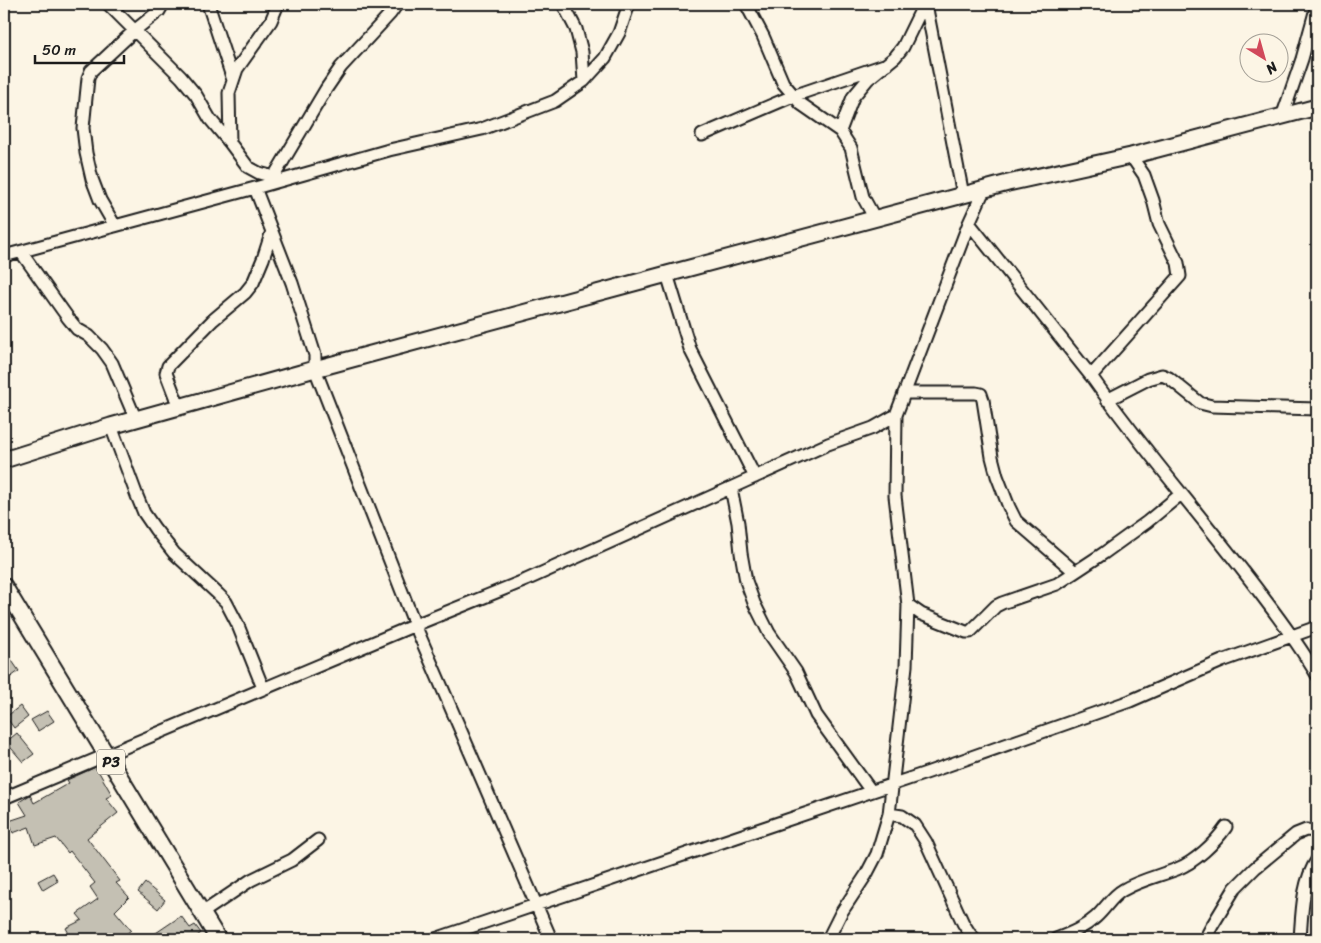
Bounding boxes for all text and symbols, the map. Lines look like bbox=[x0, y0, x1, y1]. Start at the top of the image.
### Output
scale bar bbox=[35, 32, 124, 64]
north arrow bbox=[1238, 32, 1288, 82]
text: 50 m bbox=[42, 37, 77, 63]
text: N bbox=[1260, 54, 1284, 81]
road number: P3 bbox=[97, 750, 125, 774]

